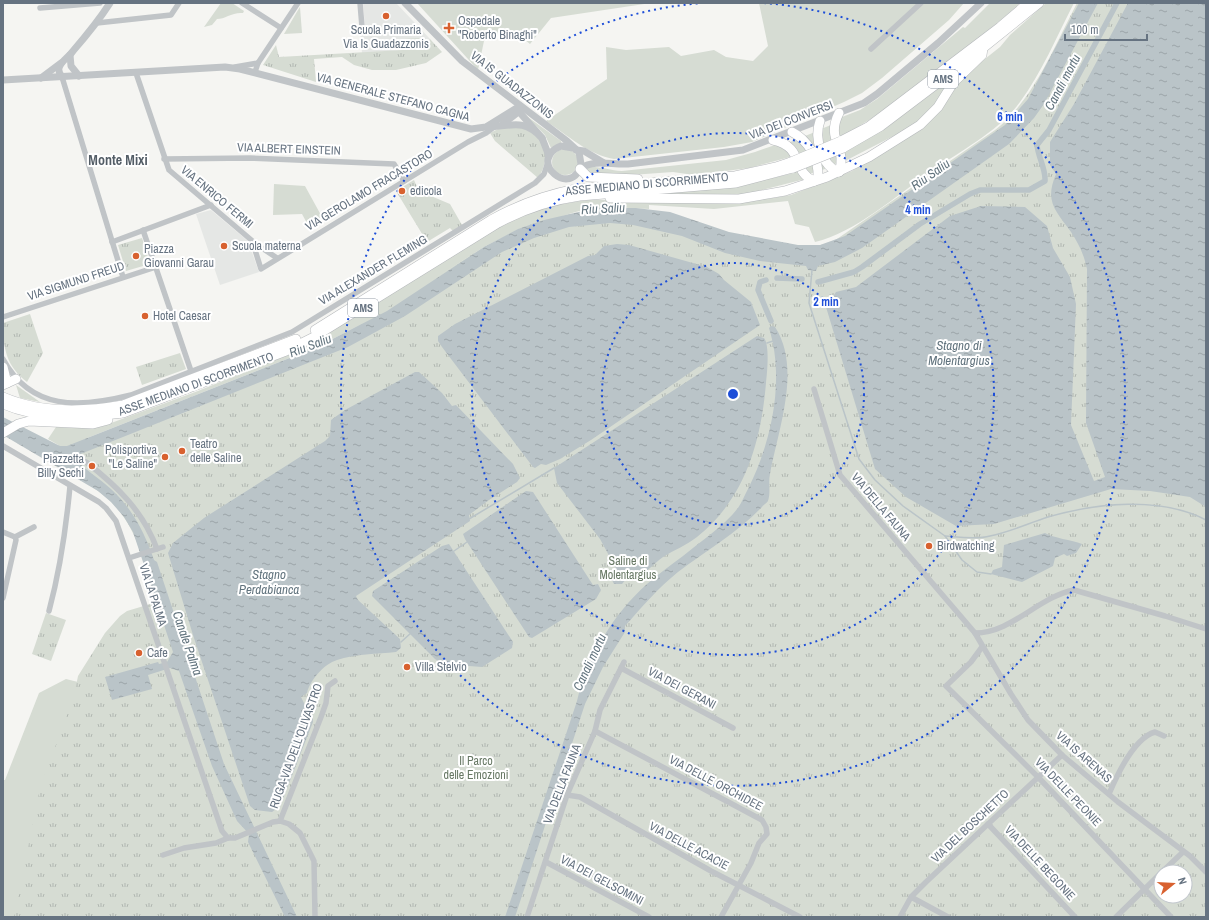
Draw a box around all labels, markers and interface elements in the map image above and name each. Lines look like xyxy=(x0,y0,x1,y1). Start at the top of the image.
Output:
marker: Scuola Primaria Via Is Guadazzonis xyxy=(381,11,391,21)
place label: Ospedale "Roberto Binaghi" xyxy=(458,13,537,43)
scale bar xyxy=(1065,16,1147,42)
place label: Scuola Primaria Via Is Guadazzonis xyxy=(343,22,429,52)
marker: Ospedale "Roberto Binaghi" xyxy=(443,22,455,34)
text: 100 m xyxy=(1071,22,1098,38)
street label: VIA IS GUADAZZONIS xyxy=(467,48,557,123)
water label: Canali mortu xyxy=(1041,51,1084,113)
street label: VIA GENERALE STEFANO CAGNA xyxy=(315,69,472,125)
road number: AMS xyxy=(928,70,958,88)
street label: VIA DEI CONVERSI xyxy=(747,97,835,143)
text: 6 min xyxy=(997,109,1023,125)
street label: VIA ALBERT EINSTEIN xyxy=(237,139,341,159)
street label: VIA GEROLAMO FRACASTORO xyxy=(302,145,436,234)
district label: Monte Mixi xyxy=(88,151,148,169)
water label: Riu Saliu xyxy=(907,155,953,194)
street label: VIA ENRICO FERMI xyxy=(178,162,256,232)
street label: ASSE MEDIANO DI SCORRIMENTO xyxy=(564,169,730,199)
place label: edicola xyxy=(410,183,442,199)
marker: edicola xyxy=(397,186,407,196)
water label: Riu Saliu xyxy=(581,199,625,218)
text: 4 min xyxy=(905,202,931,218)
street label: VIA ALEXANDER FLEMING xyxy=(316,231,430,309)
place label: Scuola materna xyxy=(232,238,301,254)
place label: Piazza Giovanni Garau xyxy=(144,241,214,271)
marker: Scuola materna xyxy=(219,241,229,251)
marker: Piazza Giovanni Garau xyxy=(131,251,141,261)
street label: VIA SIGMUND FREUD xyxy=(25,258,127,304)
text: 2 min xyxy=(813,294,839,310)
road number: AMS xyxy=(348,299,378,317)
place label: Hotel Caesar xyxy=(153,308,211,324)
marker: Hotel Caesar xyxy=(140,311,150,321)
water label: Riu Saliu xyxy=(287,330,334,361)
water label: Stagno di Molentargius xyxy=(928,337,990,369)
street label: ASSE MEDIANO DI SCORRIMENTO xyxy=(115,348,276,420)
centre of rings xyxy=(726,387,740,401)
place label: Teatro delle Saline xyxy=(190,436,241,466)
place label: Polisportiva "Le Saline" xyxy=(105,442,158,472)
marker: Teatro delle Saline xyxy=(177,446,187,456)
place label: Piazzetta Billy Sechi xyxy=(38,451,85,481)
marker: Polisportiva "Le Saline" xyxy=(160,452,170,462)
marker: Piazzetta Billy Sechi xyxy=(87,461,97,471)
street label: VIA DELLA FAUNA xyxy=(848,470,914,545)
place label: Birdwatching xyxy=(937,538,995,554)
marker: Birdwatching xyxy=(924,541,934,551)
park label: Saline di Molentargius xyxy=(600,553,657,583)
street label: VIA LA PALMA xyxy=(135,562,171,629)
water label: Stagno Perdabianca xyxy=(239,566,299,598)
water label: Canale Palma xyxy=(169,609,206,678)
water label: Canali mortu xyxy=(569,631,610,693)
place label: Cafe xyxy=(147,645,168,661)
marker: Cafe xyxy=(134,648,144,658)
place label: Villa Stelvio xyxy=(415,659,467,675)
marker: Villa Stelvio xyxy=(402,662,412,672)
street label: VIA DEI GERANI xyxy=(645,663,719,713)
street label: RUGA-VIA DELL'OLIVASTRO xyxy=(266,681,326,811)
street label: VIA IS ARENAS xyxy=(1053,728,1116,787)
street label: VIA DELLA FAUNA xyxy=(539,741,585,826)
street label: VIA DELLE ORCHIDEE xyxy=(666,752,766,814)
park label: Il Parco delle Emozioni xyxy=(443,753,509,783)
street label: VIA DELLE PEONIE xyxy=(1031,754,1105,830)
street label: VIA DEL BOSCHETTO xyxy=(928,786,1013,866)
street label: VIA DELLE ACACIE xyxy=(646,818,732,874)
street label: VIA DELLE BEGONIE xyxy=(1001,822,1079,904)
street label: VIA DEI GELSOMINI xyxy=(558,851,646,909)
north arrow xyxy=(1153,864,1193,904)
text: N xyxy=(1175,876,1190,886)

